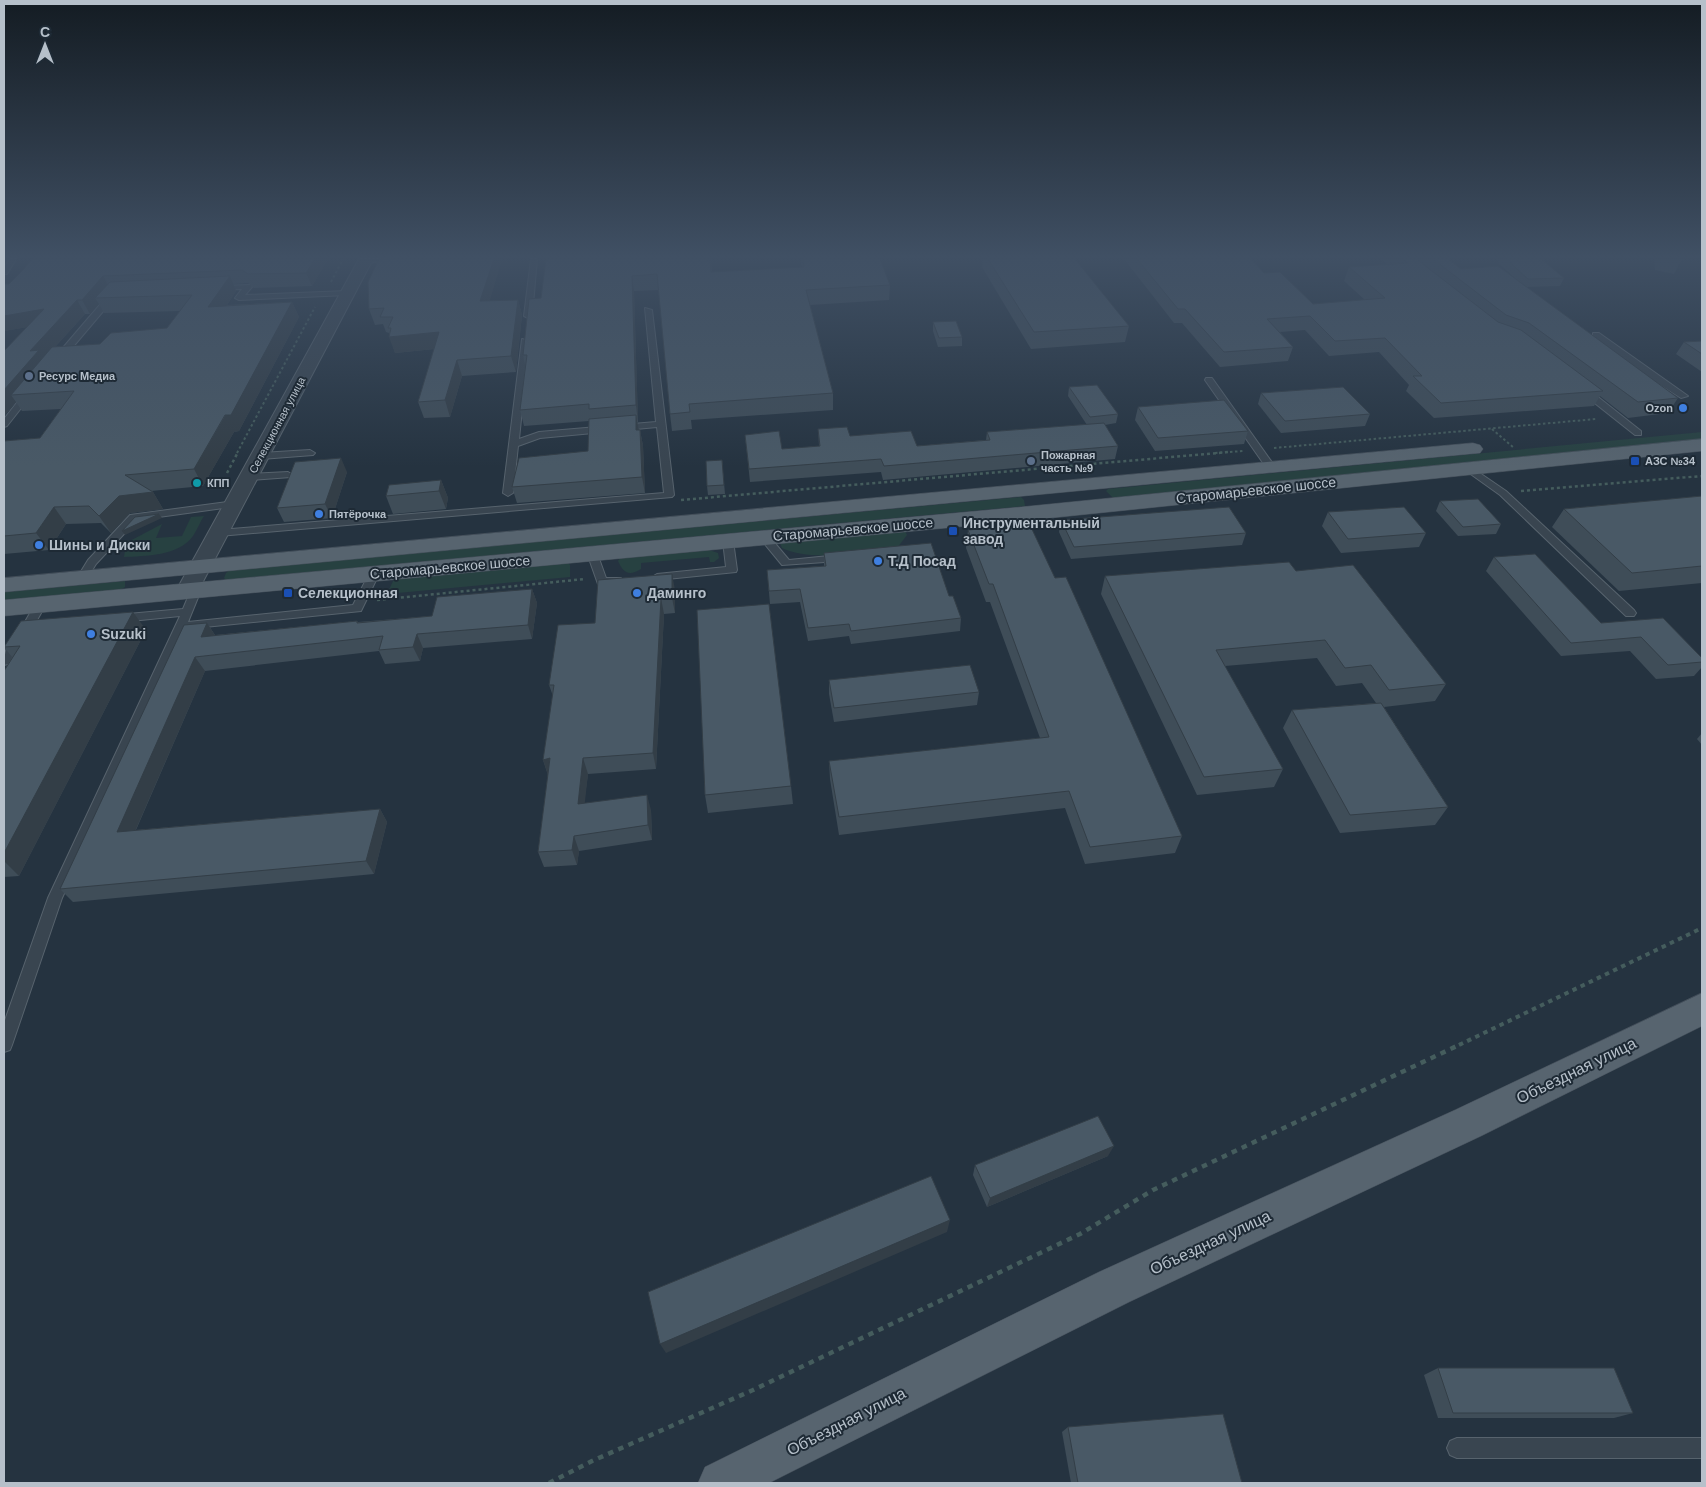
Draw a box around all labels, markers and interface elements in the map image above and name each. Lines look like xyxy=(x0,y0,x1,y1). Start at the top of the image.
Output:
north arrow xyxy=(20,20,70,70)
text: С xyxy=(40,24,50,40)
marker: Ресурс Медиа xyxy=(23,370,35,382)
place label: Ресурс Медиа xyxy=(39,370,116,382)
street label: Селекционная улица xyxy=(247,374,308,475)
place label: Ozon xyxy=(1646,402,1673,414)
marker: Ozon xyxy=(1677,402,1689,414)
place label: Пожарная часть №9 xyxy=(1041,449,1095,474)
marker: Пожарная часть №9 xyxy=(1025,455,1037,467)
marker: АЗС №34 xyxy=(1629,455,1641,467)
place label: АЗС №34 xyxy=(1645,455,1696,467)
street label: Старомарьевское шоссе xyxy=(1175,474,1337,506)
marker: КПП xyxy=(191,477,203,489)
place label: КПП xyxy=(207,477,230,489)
marker: Пятёрочка xyxy=(313,508,325,520)
place label: Пятёрочка xyxy=(329,508,387,520)
street label: Старомарьевское шоссе xyxy=(772,514,934,544)
place label: Инструментальный завод xyxy=(963,515,1100,547)
marker: Инструментальный завод xyxy=(947,525,959,537)
place label: Шины и Диски xyxy=(49,537,150,553)
marker: Шины и Диски xyxy=(33,539,45,551)
street label: Старомарьевское шоссе xyxy=(369,552,531,582)
place label: Т.Д Посад xyxy=(888,553,956,569)
marker: Т.Д Посад xyxy=(872,555,884,567)
place label: Селекционная xyxy=(298,585,398,601)
place label: Даминго xyxy=(647,585,706,601)
marker: Селекционная xyxy=(282,587,294,599)
marker: Даминго xyxy=(631,587,643,599)
place label: Suzuki xyxy=(101,626,146,642)
marker: Suzuki xyxy=(85,628,97,640)
street label: Объездная улица xyxy=(1514,1034,1639,1107)
street label: Объездная улица xyxy=(1147,1207,1273,1278)
street label: Объездная улица xyxy=(784,1384,908,1459)

